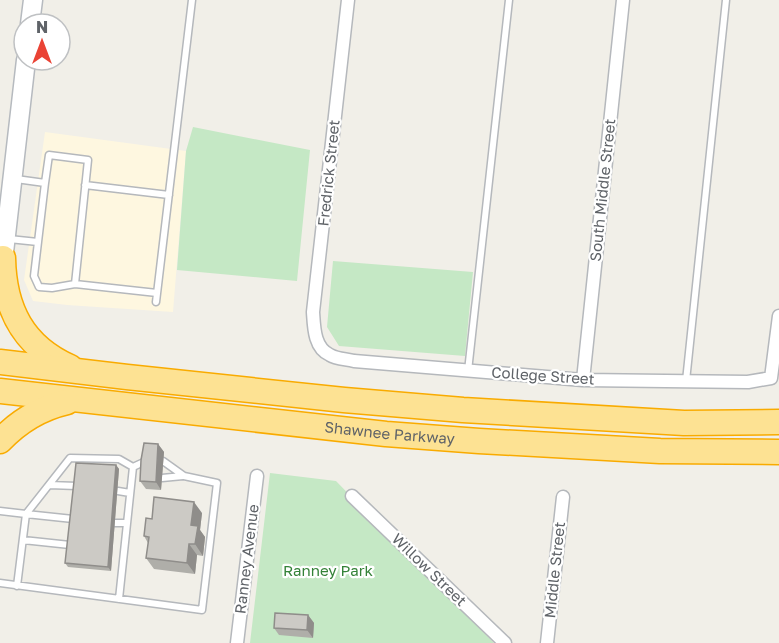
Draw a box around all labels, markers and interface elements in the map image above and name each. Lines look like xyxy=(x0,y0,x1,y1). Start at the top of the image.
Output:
north arrow xyxy=(12,12,72,72)
text: N xyxy=(36,17,48,37)
street label: South Middle Street xyxy=(586,118,618,262)
street label: Fredrick Street xyxy=(313,119,343,227)
street label: College Street xyxy=(491,362,595,388)
street label: Shawnee Parkway xyxy=(324,417,456,447)
street label: Ranney Avenue xyxy=(230,503,262,615)
street label: Middle Street xyxy=(540,521,568,619)
street label: Willow Street xyxy=(389,529,471,609)
park label: Ranney Park xyxy=(283,561,374,579)

